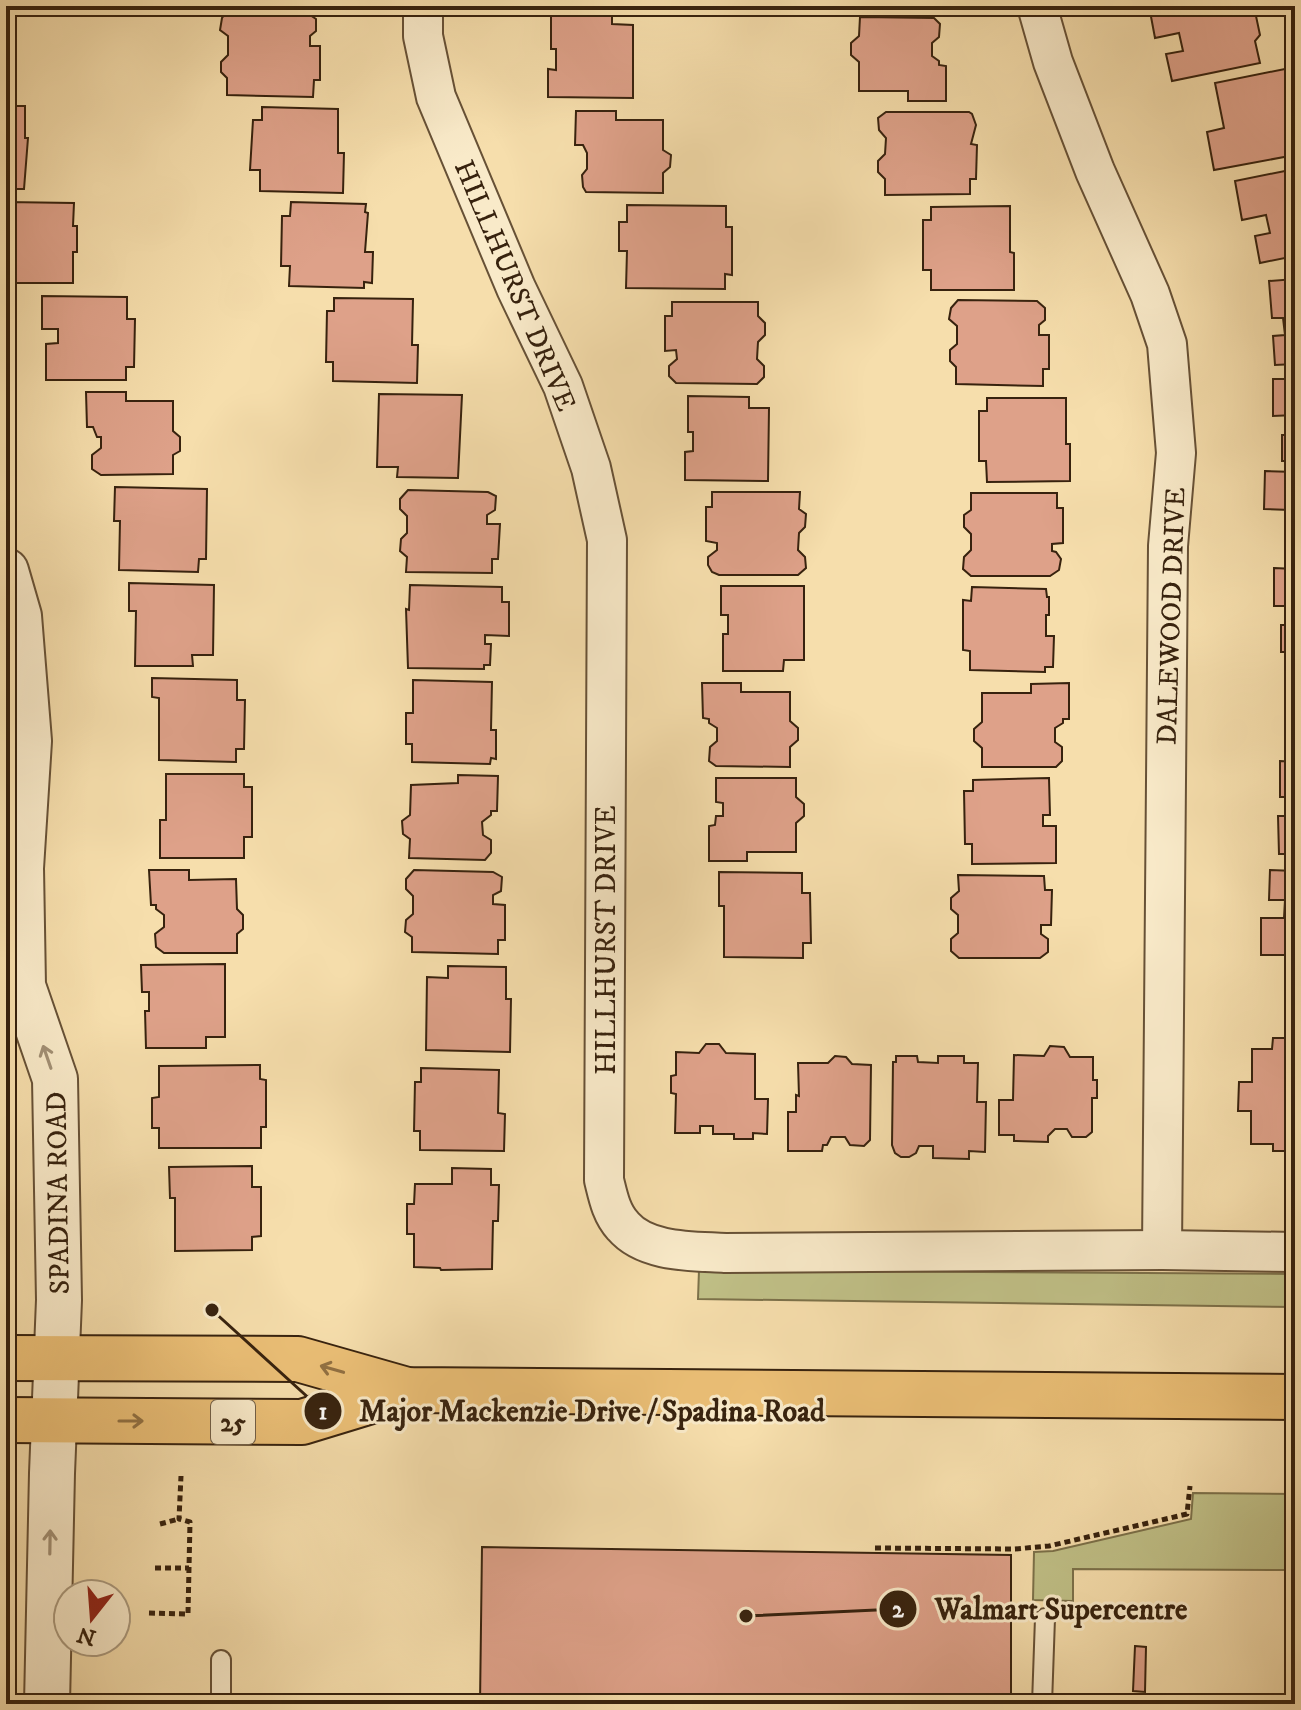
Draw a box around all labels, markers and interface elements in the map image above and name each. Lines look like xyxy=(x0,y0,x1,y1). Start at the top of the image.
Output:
street label: HILLHURST DRIVE xyxy=(446,155,583,416)
street label: DALEWOOD DRIVE xyxy=(1150,486,1193,746)
street label: HILLHURST DRIVE xyxy=(589,805,624,1075)
one-way arrow xyxy=(39,1045,54,1070)
street label: SPADINA ROAD xyxy=(39,1091,78,1295)
one-way arrow xyxy=(320,1360,346,1375)
callout: Major Mackenzie Drive / Spadina Road xyxy=(303,1384,840,1438)
text: Major Mackenzie Drive / Spadina Road xyxy=(359,1394,826,1431)
text: 1 xyxy=(319,1397,328,1427)
road number: 25 xyxy=(211,1400,255,1444)
one-way arrow xyxy=(117,1413,144,1429)
one-way arrow xyxy=(43,1529,58,1556)
north arrow xyxy=(52,1578,132,1658)
callout: Walmart Supercentre xyxy=(878,1582,1203,1636)
text: Walmart Supercentre xyxy=(934,1592,1188,1629)
text: 2 xyxy=(892,1595,905,1625)
text: N xyxy=(74,1620,99,1651)

